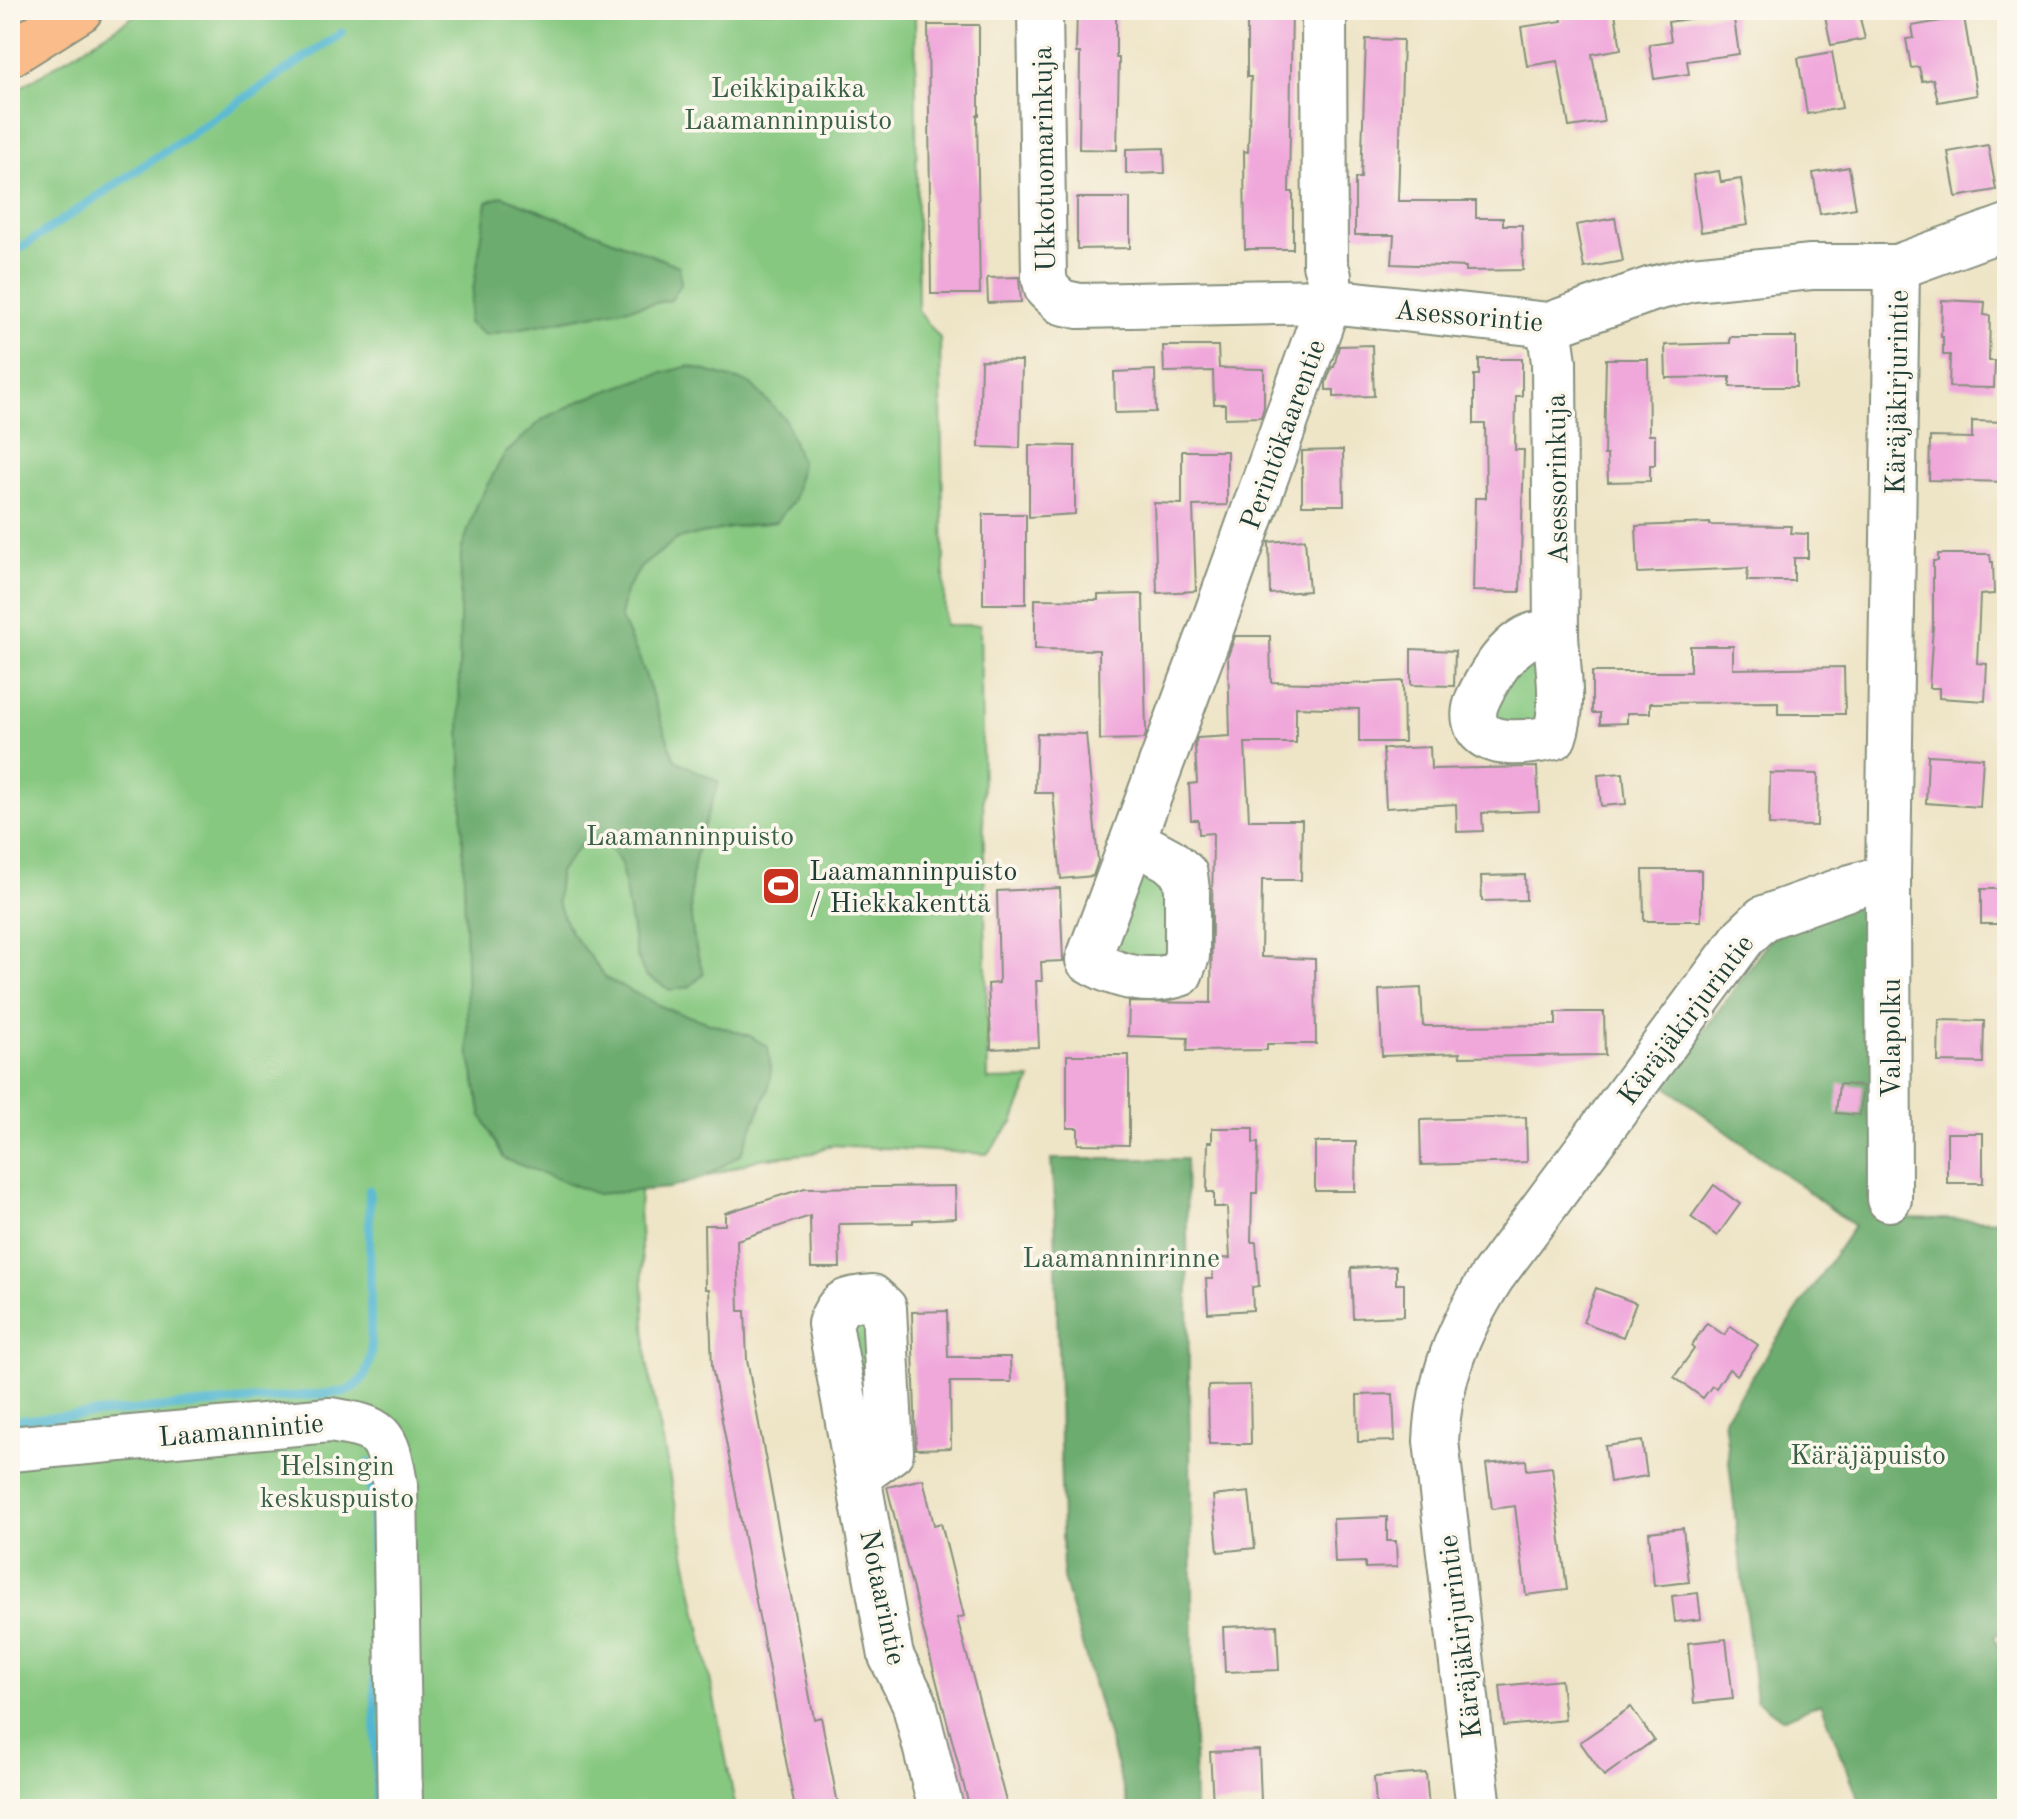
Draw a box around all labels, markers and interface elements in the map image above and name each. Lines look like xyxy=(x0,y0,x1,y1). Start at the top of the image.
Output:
street label: Ukkotuomarinkuja xyxy=(1030,46,1062,272)
park label: Leikkipaikka Laamanninpuisto xyxy=(684,76,892,136)
street label: Käräjäkirjurintie xyxy=(1883,289,1915,495)
street label: Asessorintie xyxy=(1393,298,1544,338)
street label: Perintökaarentie xyxy=(1237,336,1332,534)
street label: Asessorinkuja xyxy=(1544,393,1574,565)
park label: Laamanninpuisto xyxy=(586,824,794,852)
place label: Laamanninpuisto / Hiekkakenttä xyxy=(809,859,1017,919)
sports icon: Laamanninpuisto / Hiekkakenttä xyxy=(760,865,802,907)
street label: Käräjäkirjurintie xyxy=(1615,931,1760,1111)
street label: Valapolku xyxy=(1879,978,1907,1098)
park label: Laamanninrinne xyxy=(1022,1246,1220,1274)
street label: Laamannintie xyxy=(158,1411,325,1453)
park label: Käräjäpuisto xyxy=(1790,1443,1946,1471)
park label: Helsingin keskuspuisto xyxy=(260,1454,414,1514)
street label: Notaarintie xyxy=(853,1528,909,1668)
street label: Käräjäkirjurintie xyxy=(1436,1533,1488,1740)

